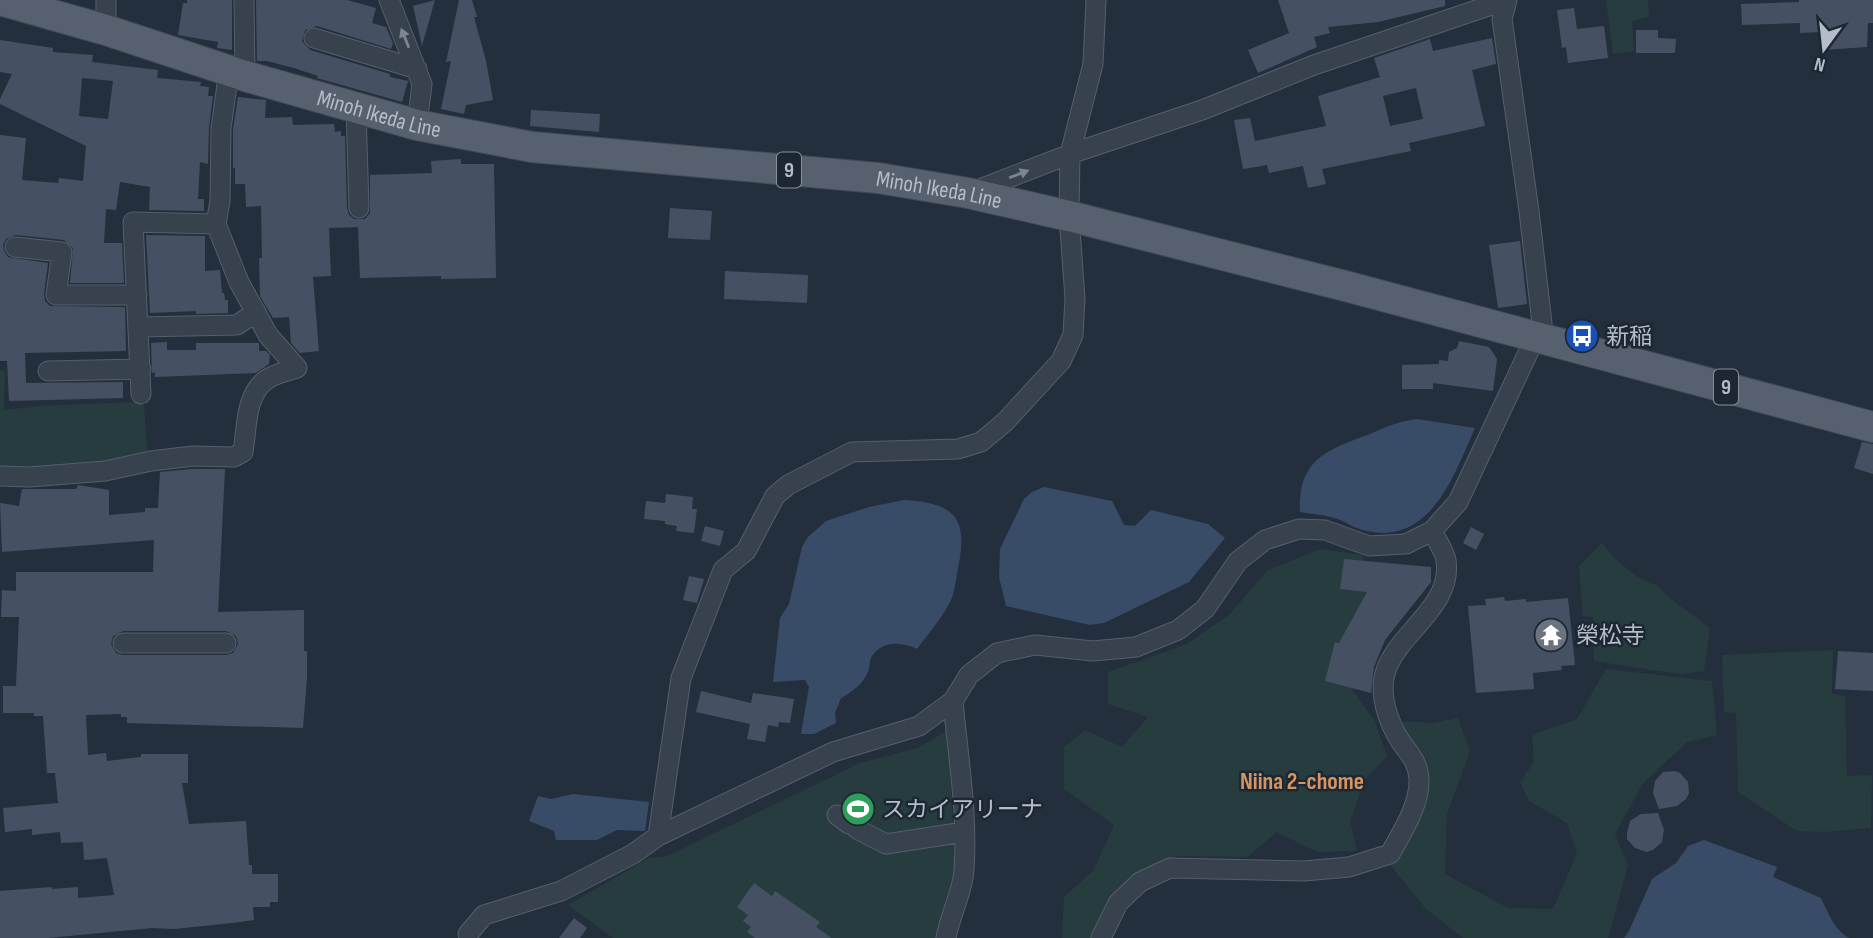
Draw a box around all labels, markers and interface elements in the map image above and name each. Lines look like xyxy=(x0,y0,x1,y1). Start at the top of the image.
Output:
north arrow xyxy=(1789,14,1859,84)
one-way arrow xyxy=(400,28,411,49)
text: N xyxy=(1812,52,1828,76)
street label: Minoh Ikeda Line xyxy=(314,84,443,144)
road number: 9 xyxy=(777,152,801,188)
street label: Minoh Ikeda Line xyxy=(874,165,1005,215)
one-way arrow xyxy=(1009,168,1030,179)
bus stop icon: 新稲 xyxy=(1563,317,1601,355)
place label: 新稲 xyxy=(1606,323,1652,351)
road number: 9 xyxy=(1714,370,1738,404)
temple icon: 榮松寺 xyxy=(1532,616,1570,654)
place label: 榮松寺 xyxy=(1576,622,1645,650)
district label: Niina 2-chome xyxy=(1240,767,1364,796)
sports icon: スカイアリーナ xyxy=(839,790,877,828)
place label: スカイアリーナ xyxy=(882,796,1043,824)

